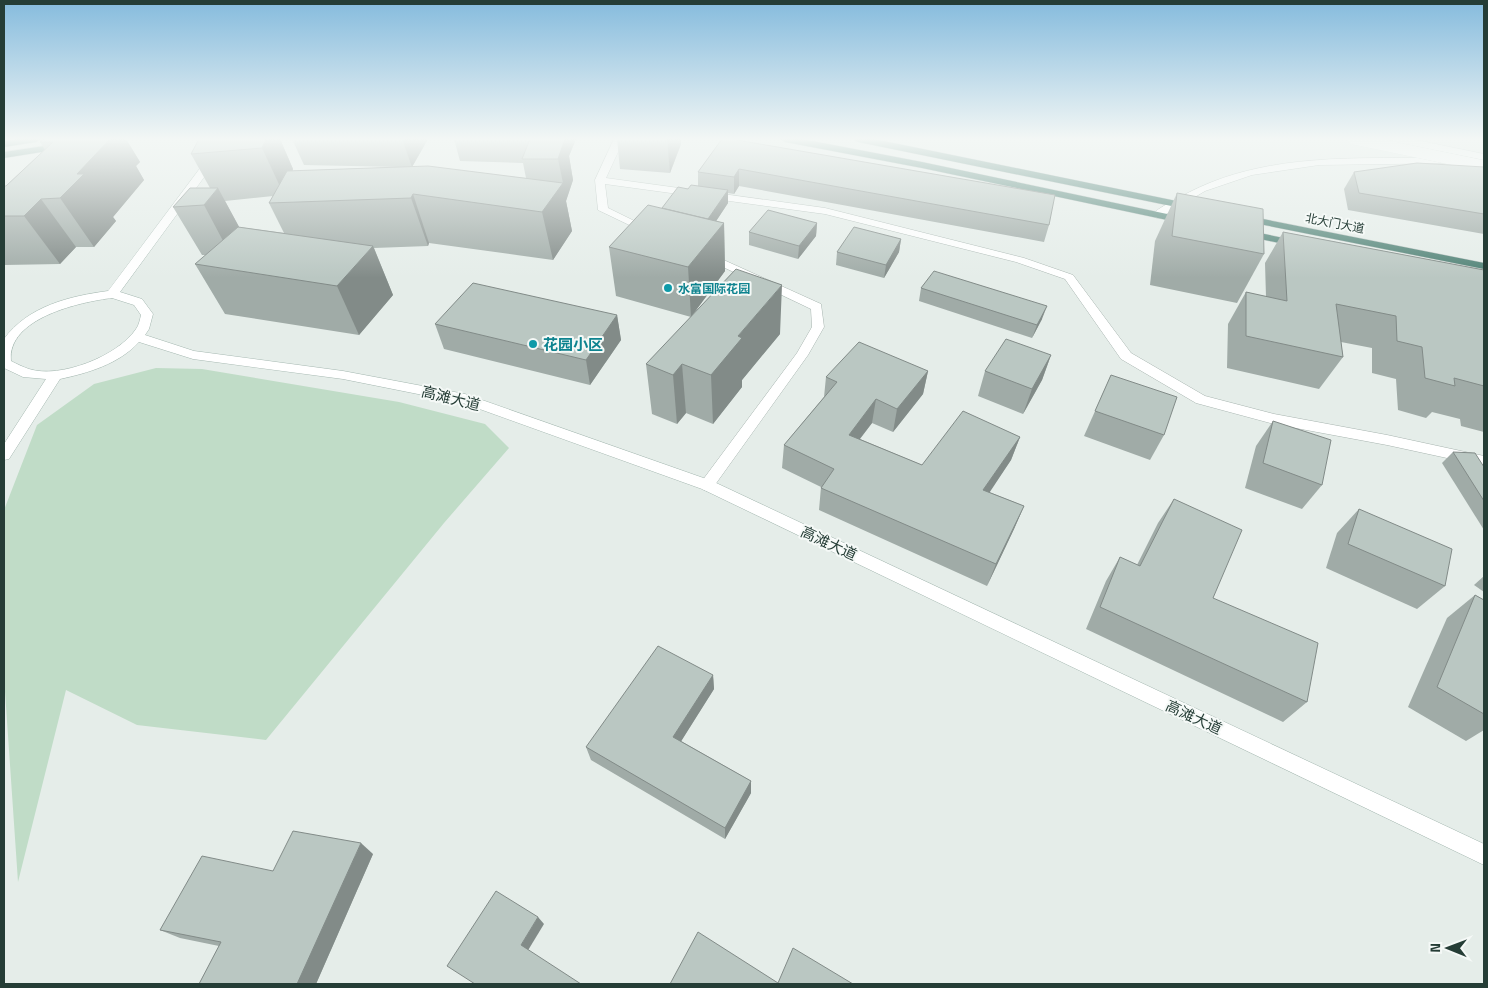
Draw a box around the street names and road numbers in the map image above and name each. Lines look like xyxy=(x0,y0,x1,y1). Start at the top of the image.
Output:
street label: 北大门大道 xyxy=(1304,208,1366,238)
street label: 高滩大道 xyxy=(419,380,483,416)
street label: 高滩大道 xyxy=(797,520,861,566)
street label: 高滩大道 xyxy=(1162,694,1226,740)

